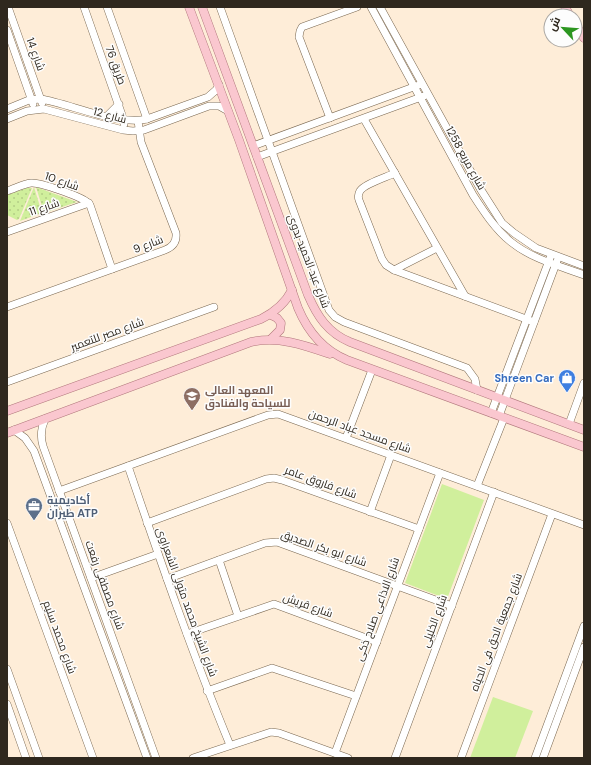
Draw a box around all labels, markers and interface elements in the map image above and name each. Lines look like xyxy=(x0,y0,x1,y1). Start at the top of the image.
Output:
north arrow xyxy=(543,8,583,48)
text: ش xyxy=(545,14,563,33)
street label: شارع 14 xyxy=(23,35,48,73)
street label: طريق 76 xyxy=(102,44,130,86)
street label: شارع 12 xyxy=(92,104,128,127)
street label: شارع مربع 1258 xyxy=(442,124,489,193)
street label: شارع 10 xyxy=(43,169,81,194)
street label: شارع 11 xyxy=(27,195,61,220)
street label: شارع عبد الحميد بدوى xyxy=(284,212,333,310)
street label: شارع 9 xyxy=(131,232,165,257)
street label: شارع مصر للتعمير xyxy=(67,314,146,355)
shop icon: Shreen Car xyxy=(557,368,577,393)
place label: Shreen Car xyxy=(494,371,554,385)
place label: المعهد العالى للسياحة والفنادق xyxy=(205,383,290,411)
school or university icon: المعهد العالى للسياحة والفنادق xyxy=(182,386,202,411)
street label: شارع مسجد عباد الرحمن xyxy=(307,406,413,457)
street label: شارع فاروق عامر xyxy=(282,462,359,502)
place label: أكاديمية طيران ATP xyxy=(47,493,98,520)
office icon: أكاديمية طيران ATP xyxy=(24,496,44,521)
street label: شارع الشيخ محمد متولى الشعراوى xyxy=(152,525,221,679)
street label: شارع ابو بكر الصديق xyxy=(279,527,369,570)
street label: شارع مصطفى رفعت xyxy=(81,538,128,632)
street label: شارع الاذاعى صلاح ذكى xyxy=(352,555,403,663)
street label: شارع جمعية الحق فى الحياه xyxy=(467,571,526,693)
street label: شارع قريش xyxy=(281,590,335,621)
street label: شارع الخليلى xyxy=(418,593,451,650)
street label: شارع محمد سليم xyxy=(39,598,80,676)

